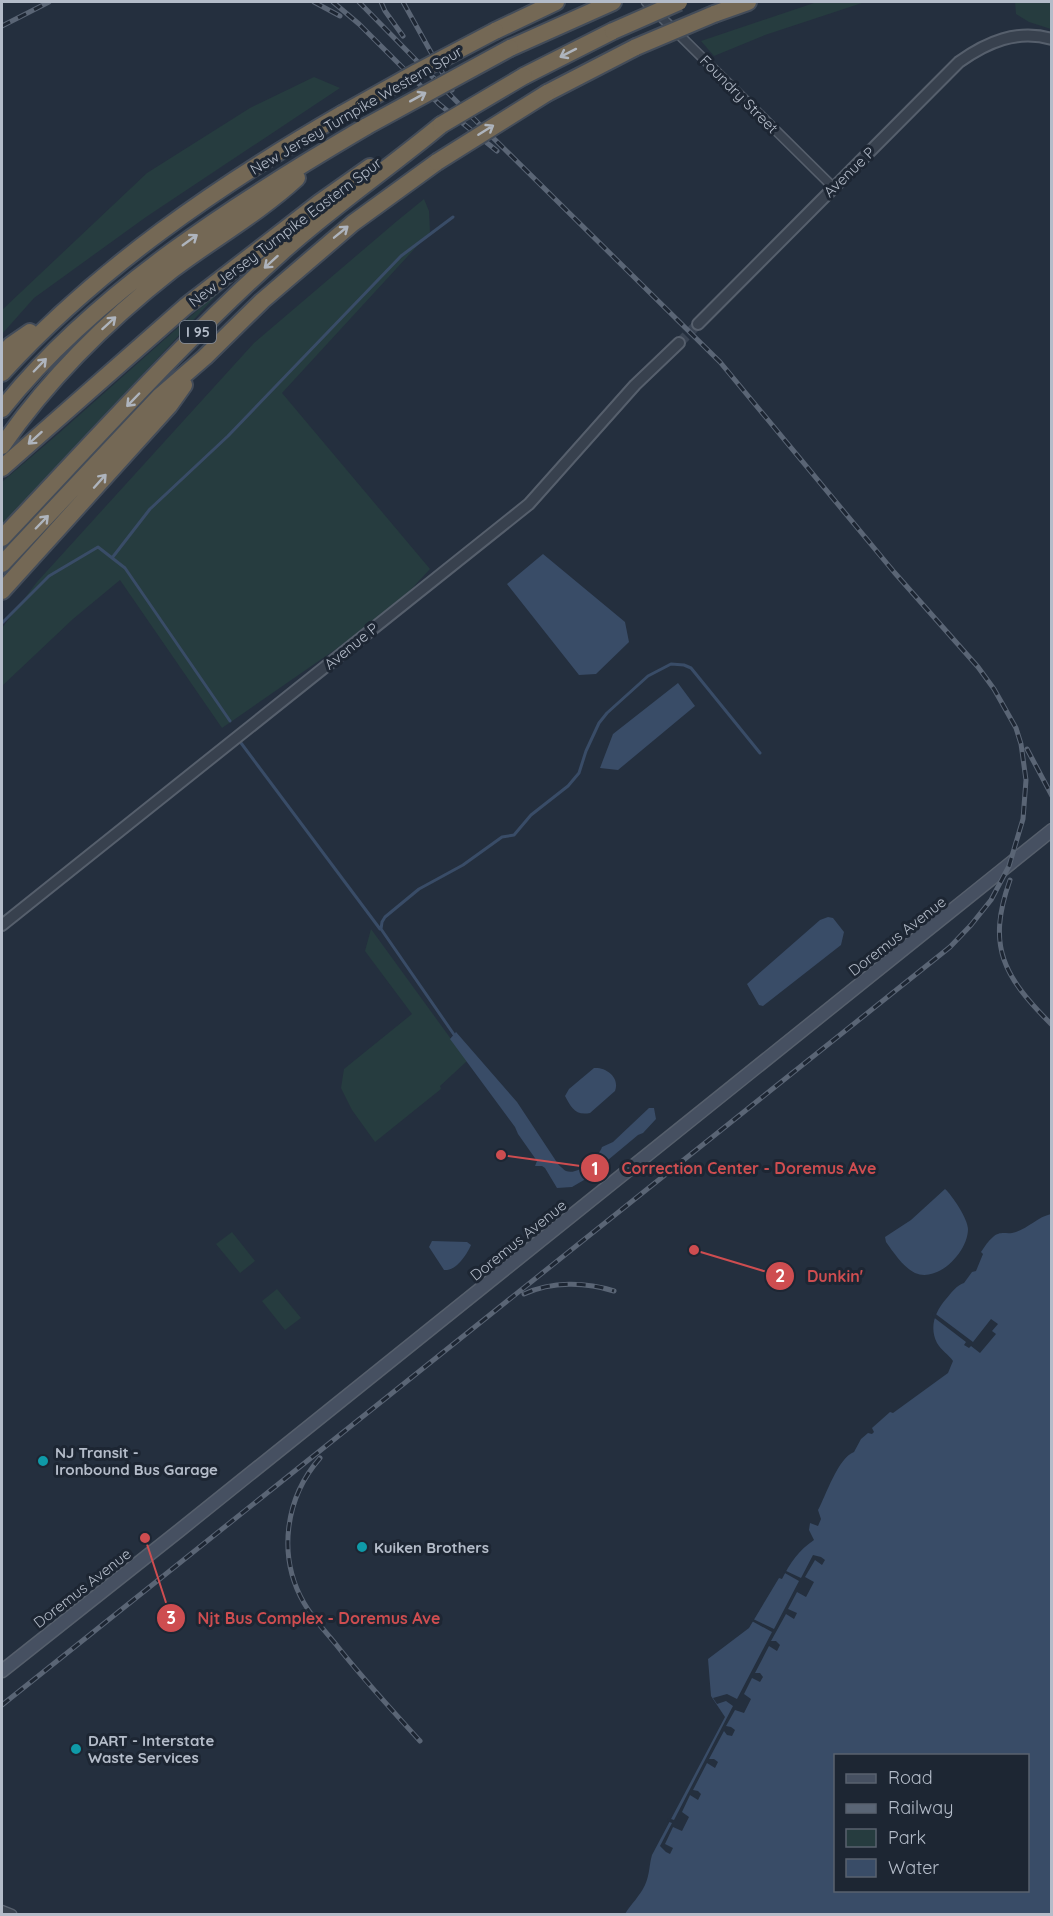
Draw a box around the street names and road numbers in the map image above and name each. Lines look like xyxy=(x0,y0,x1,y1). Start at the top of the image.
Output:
street label: New Jersey Turnpike Western Spur xyxy=(246,41,466,179)
street label: Foundry Street xyxy=(696,51,782,137)
street label: Avenue P xyxy=(819,143,879,201)
street label: New Jersey Turnpike Eastern Spur xyxy=(185,153,386,311)
road number: I 95 xyxy=(180,321,216,343)
street label: Avenue P xyxy=(320,618,382,674)
street label: Doremus Avenue xyxy=(844,892,950,980)
street label: Doremus Avenue xyxy=(466,1195,570,1285)
street label: Doremus Avenue xyxy=(29,1544,135,1632)

